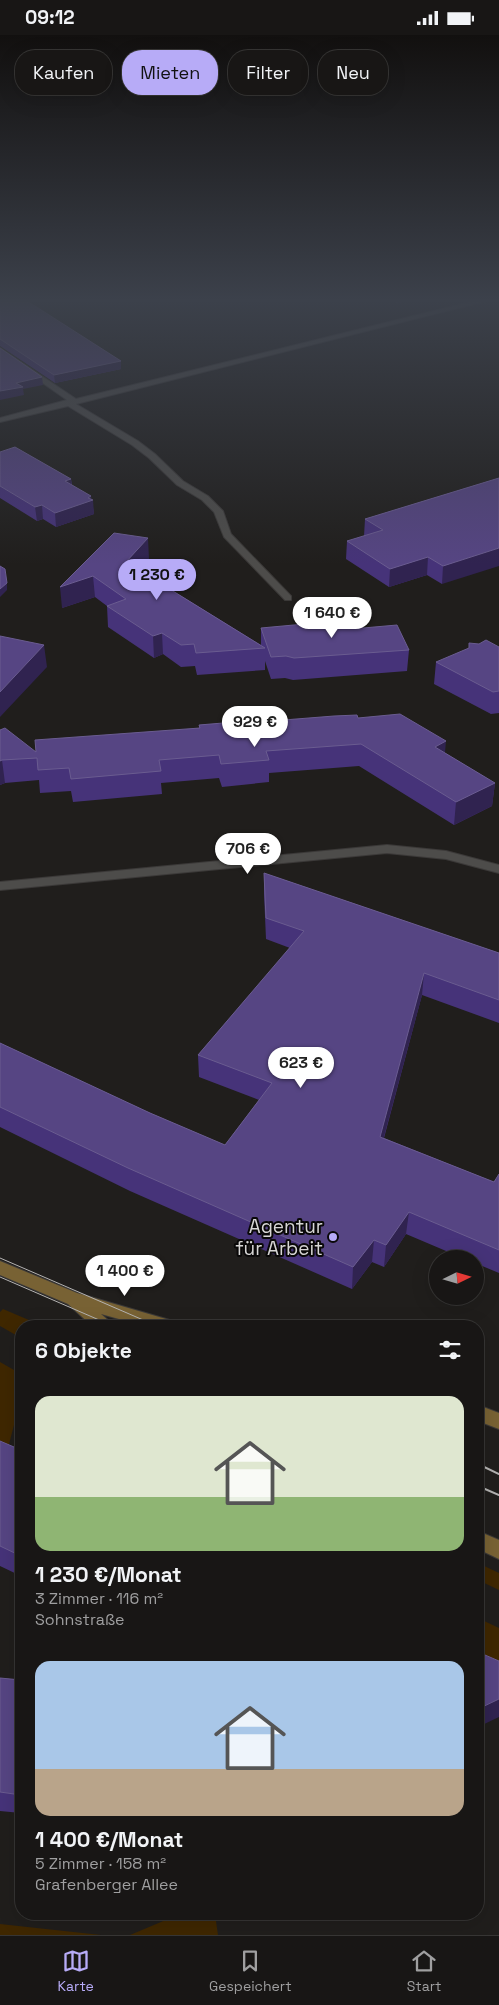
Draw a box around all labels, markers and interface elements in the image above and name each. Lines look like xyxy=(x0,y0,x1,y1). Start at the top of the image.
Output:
text: 09:12 xyxy=(25,5,75,30)
chip: Kaufen xyxy=(15,50,112,95)
chip: Mieten xyxy=(122,50,218,95)
chip: Filter xyxy=(228,50,308,95)
chip: Neu xyxy=(318,50,388,95)
pin: 1 230 € xyxy=(111,559,203,601)
text: 1 230 € xyxy=(129,564,185,585)
pin: 1 640 € xyxy=(286,597,378,639)
text: 1 640 € xyxy=(304,602,360,623)
pin: 929 € xyxy=(220,705,290,748)
text: 929 € xyxy=(233,711,277,732)
pin: 706 € xyxy=(213,833,283,875)
text: 706 € xyxy=(226,838,270,859)
pin: 623 € xyxy=(266,1047,336,1089)
text: 623 € xyxy=(279,1052,323,1073)
place label: Agentur für Arbeit xyxy=(235,1214,323,1261)
marker: Agentur für Arbeit xyxy=(327,1231,339,1243)
north arrow xyxy=(429,1250,484,1305)
map controls xyxy=(429,1250,484,1305)
pin: 1 400 € xyxy=(79,1255,171,1297)
text: 1 400 € xyxy=(96,1260,154,1281)
icon: filters xyxy=(436,1336,464,1364)
text: 6 Objekte xyxy=(35,1337,132,1364)
icon: home xyxy=(205,1428,295,1518)
text: 1 230 €/Monat xyxy=(35,1561,182,1588)
text: 3 Zimmer · 116 m² xyxy=(35,1588,163,1609)
text: Sohnstraße xyxy=(35,1609,124,1630)
icon: home xyxy=(205,1693,295,1783)
text: 1 400 €/Monat xyxy=(35,1826,183,1853)
text: 5 Zimmer · 158 m² xyxy=(35,1853,166,1874)
text: Grafenberger Allee xyxy=(35,1874,178,1895)
tab: Karte xyxy=(58,1947,94,1995)
tab: Gespeichert xyxy=(209,1947,292,1995)
tab: Start xyxy=(407,1947,441,1995)

